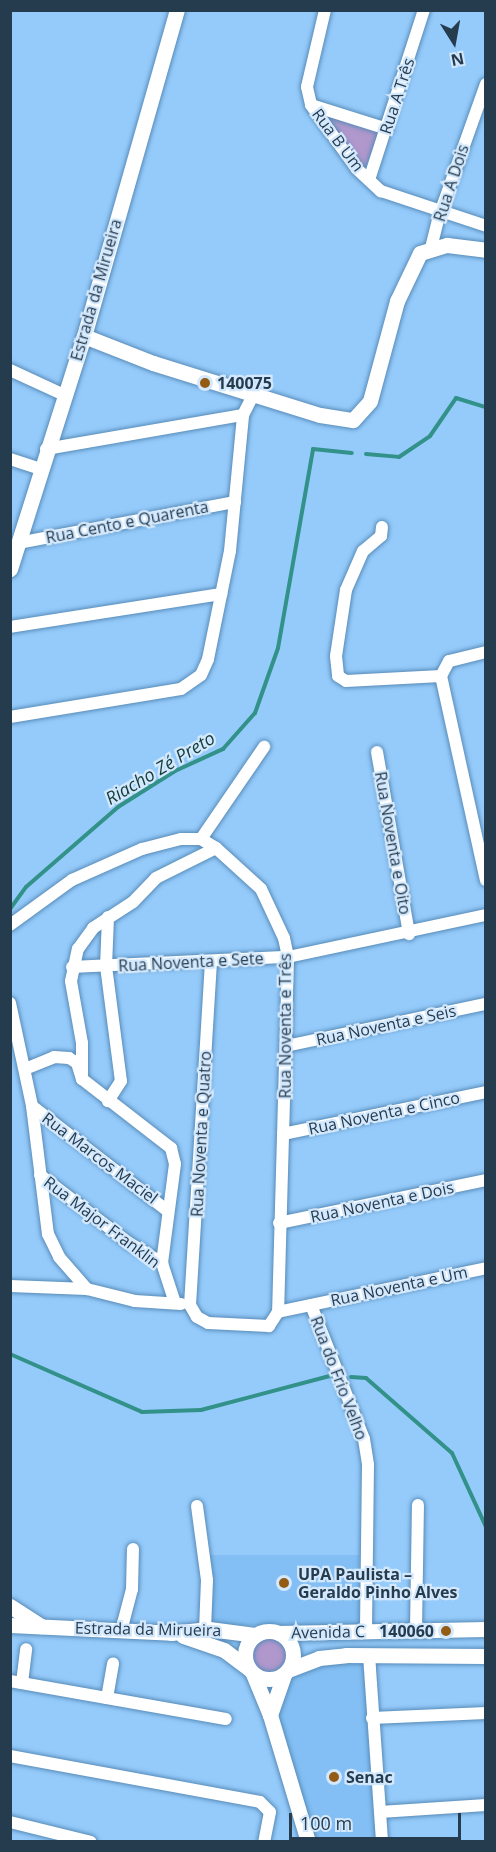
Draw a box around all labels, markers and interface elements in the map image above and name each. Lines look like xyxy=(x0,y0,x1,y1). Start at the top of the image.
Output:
north arrow xyxy=(424,12,484,72)
text: N xyxy=(449,48,466,72)
street label: Rua A Três xyxy=(376,55,418,137)
street label: Rua B Um xyxy=(308,105,368,175)
street label: Rua A Dois xyxy=(430,142,472,224)
street label: Estrada da Mirueira xyxy=(67,217,125,363)
place label: 140075 xyxy=(217,373,272,393)
marker: 140075 xyxy=(198,376,212,390)
street label: Rua Cento e Quarenta xyxy=(44,497,210,547)
water label: Riacho Zé Preto xyxy=(101,727,219,809)
street label: Rua Noventa e Oito xyxy=(371,770,415,916)
street label: Rua Noventa e Sete xyxy=(118,949,264,975)
street label: Rua Noventa e Três xyxy=(275,953,295,1099)
street label: Rua Noventa e Seis xyxy=(314,1001,458,1049)
street label: Rua Noventa e Quatro xyxy=(187,1051,215,1217)
street label: Rua Noventa e Cinco xyxy=(307,1088,461,1138)
street label: Rua Marcos Maciel xyxy=(38,1108,162,1208)
street label: Rua Major Franklin xyxy=(40,1172,164,1272)
street label: Rua Noventa e Dois xyxy=(309,1177,455,1227)
street label: Rua Noventa e Um xyxy=(329,1262,469,1310)
street label: Rua do Frio Velho xyxy=(307,1313,371,1443)
place label: UPA Paulista – Geraldo Pinho Alves xyxy=(298,1564,457,1602)
marker: UPA Paulista – Geraldo Pinho Alves xyxy=(275,1574,293,1592)
street label: Estrada da Mirueira xyxy=(75,1618,221,1640)
place label: 140060 xyxy=(379,1621,434,1641)
street label: Avenida C xyxy=(291,1622,365,1642)
marker: 140060 xyxy=(439,1624,453,1638)
place label: Senac xyxy=(346,1767,393,1787)
marker: Senac xyxy=(327,1770,341,1784)
scale bar xyxy=(292,1801,464,1839)
text: 100 m xyxy=(300,1811,352,1835)

